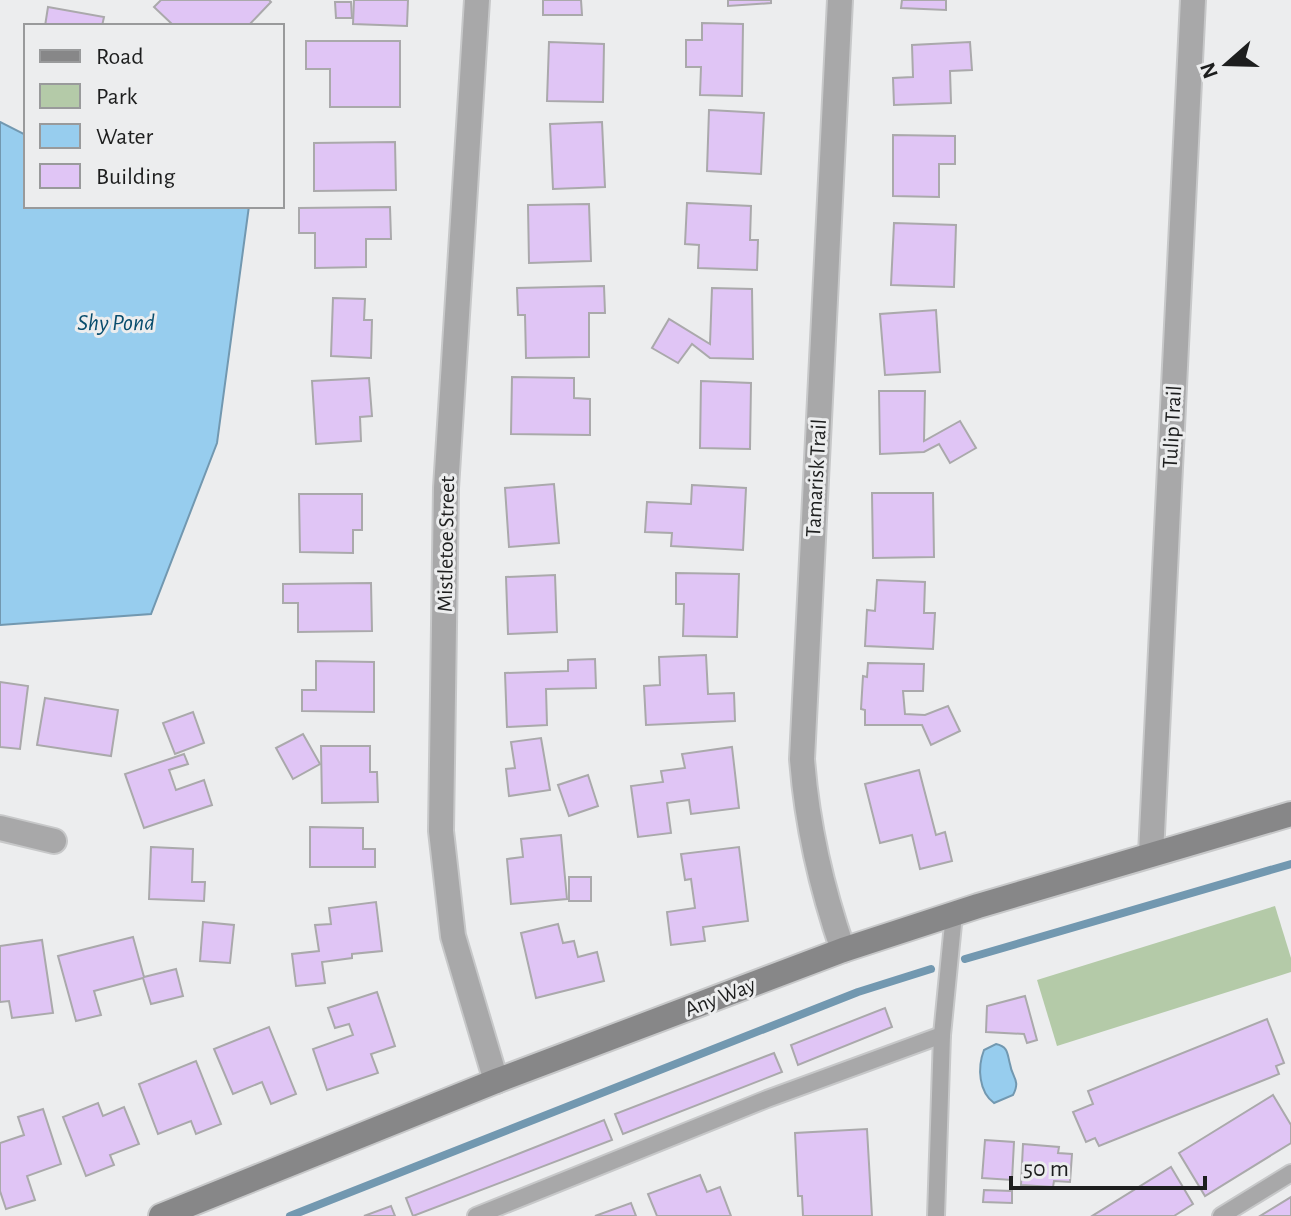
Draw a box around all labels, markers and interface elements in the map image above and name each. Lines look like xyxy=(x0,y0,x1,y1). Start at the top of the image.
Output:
legend xyxy=(24,24,284,208)
north arrow xyxy=(1187,24,1267,104)
text: Road xyxy=(96,45,144,69)
text: N xyxy=(1196,60,1222,81)
text: Park xyxy=(96,85,137,109)
text: Water xyxy=(96,125,154,149)
text: Building xyxy=(96,165,175,189)
water label: Shy Pond xyxy=(77,311,155,335)
street label: Tulip Trail xyxy=(1159,385,1185,469)
street label: Tamarisk Trail xyxy=(802,418,830,538)
street label: Mistletoe Street xyxy=(434,476,458,612)
street label: Any Way xyxy=(681,973,759,1021)
scale bar xyxy=(1011,1140,1205,1190)
text: 50 m xyxy=(1023,1157,1069,1181)

